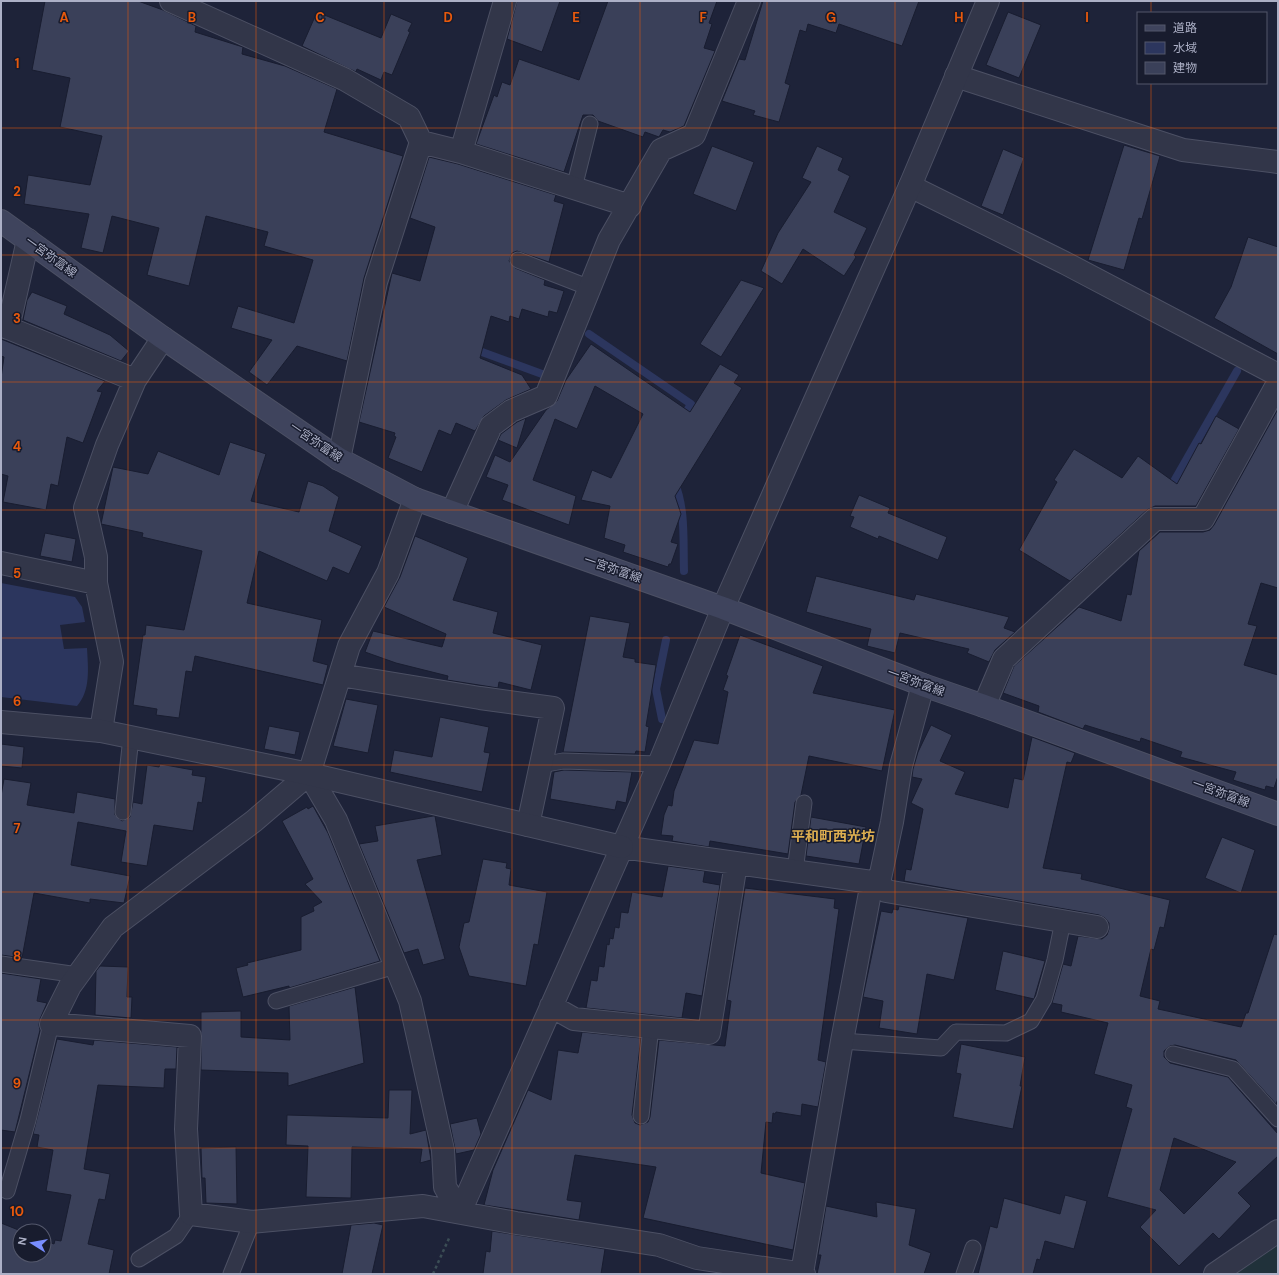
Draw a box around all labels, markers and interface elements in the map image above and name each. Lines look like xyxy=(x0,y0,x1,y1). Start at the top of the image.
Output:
text: A xyxy=(59,9,69,26)
text: B xyxy=(188,9,196,26)
text: C xyxy=(315,9,325,26)
text: D xyxy=(443,9,453,26)
text: E xyxy=(572,9,580,26)
text: F xyxy=(699,9,707,26)
text: G xyxy=(826,9,836,26)
text: H xyxy=(954,9,964,26)
text: I xyxy=(1085,9,1089,26)
legend xyxy=(1137,12,1267,84)
text: 道路 xyxy=(1173,20,1197,36)
text: 水域 xyxy=(1173,40,1197,56)
text: 1 xyxy=(15,55,19,72)
text: 建物 xyxy=(1173,60,1197,76)
text: 2 xyxy=(13,183,21,200)
street label: 一宮弥富線 xyxy=(22,233,80,281)
text: 3 xyxy=(13,310,21,327)
street label: 一宮弥富線 xyxy=(287,419,345,465)
text: 4 xyxy=(13,438,21,455)
street label: 一宮弥富線 xyxy=(582,552,644,586)
text: 5 xyxy=(13,565,21,582)
street label: 一宮弥富線 xyxy=(885,664,947,700)
text: 6 xyxy=(13,693,21,710)
street label: 一宮弥富線 xyxy=(1190,775,1252,811)
text: 7 xyxy=(14,820,21,837)
district label: 平和町西光坊 xyxy=(791,827,875,845)
text: 8 xyxy=(13,948,21,965)
text: 9 xyxy=(13,1075,21,1092)
text: 10 xyxy=(10,1203,24,1220)
north arrow xyxy=(12,1223,52,1263)
text: N xyxy=(15,1236,30,1246)

